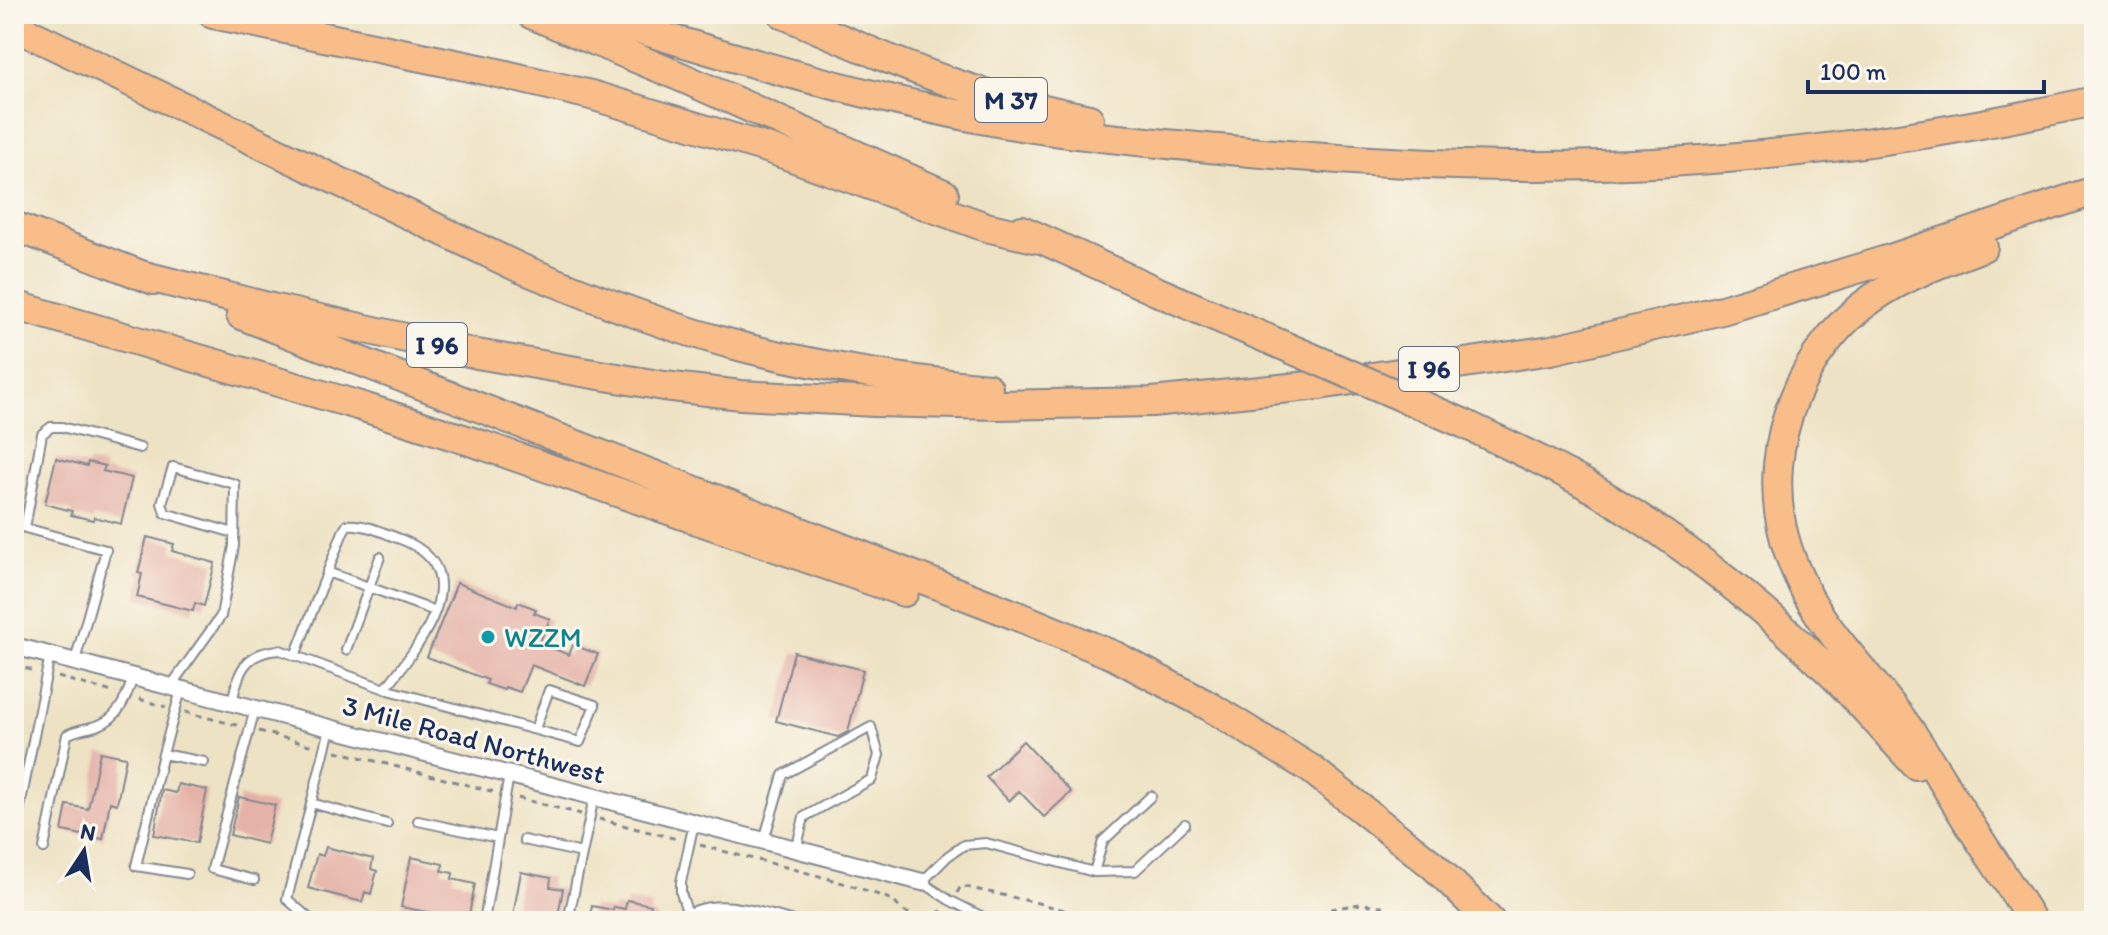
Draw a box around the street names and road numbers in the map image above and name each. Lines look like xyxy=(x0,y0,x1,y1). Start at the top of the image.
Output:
road number: M 37 xyxy=(975,78,1047,122)
road number: I 96 xyxy=(407,323,467,367)
road number: I 96 xyxy=(1399,347,1459,391)
street label: 3 Mile Road Northwest xyxy=(339,688,609,790)

